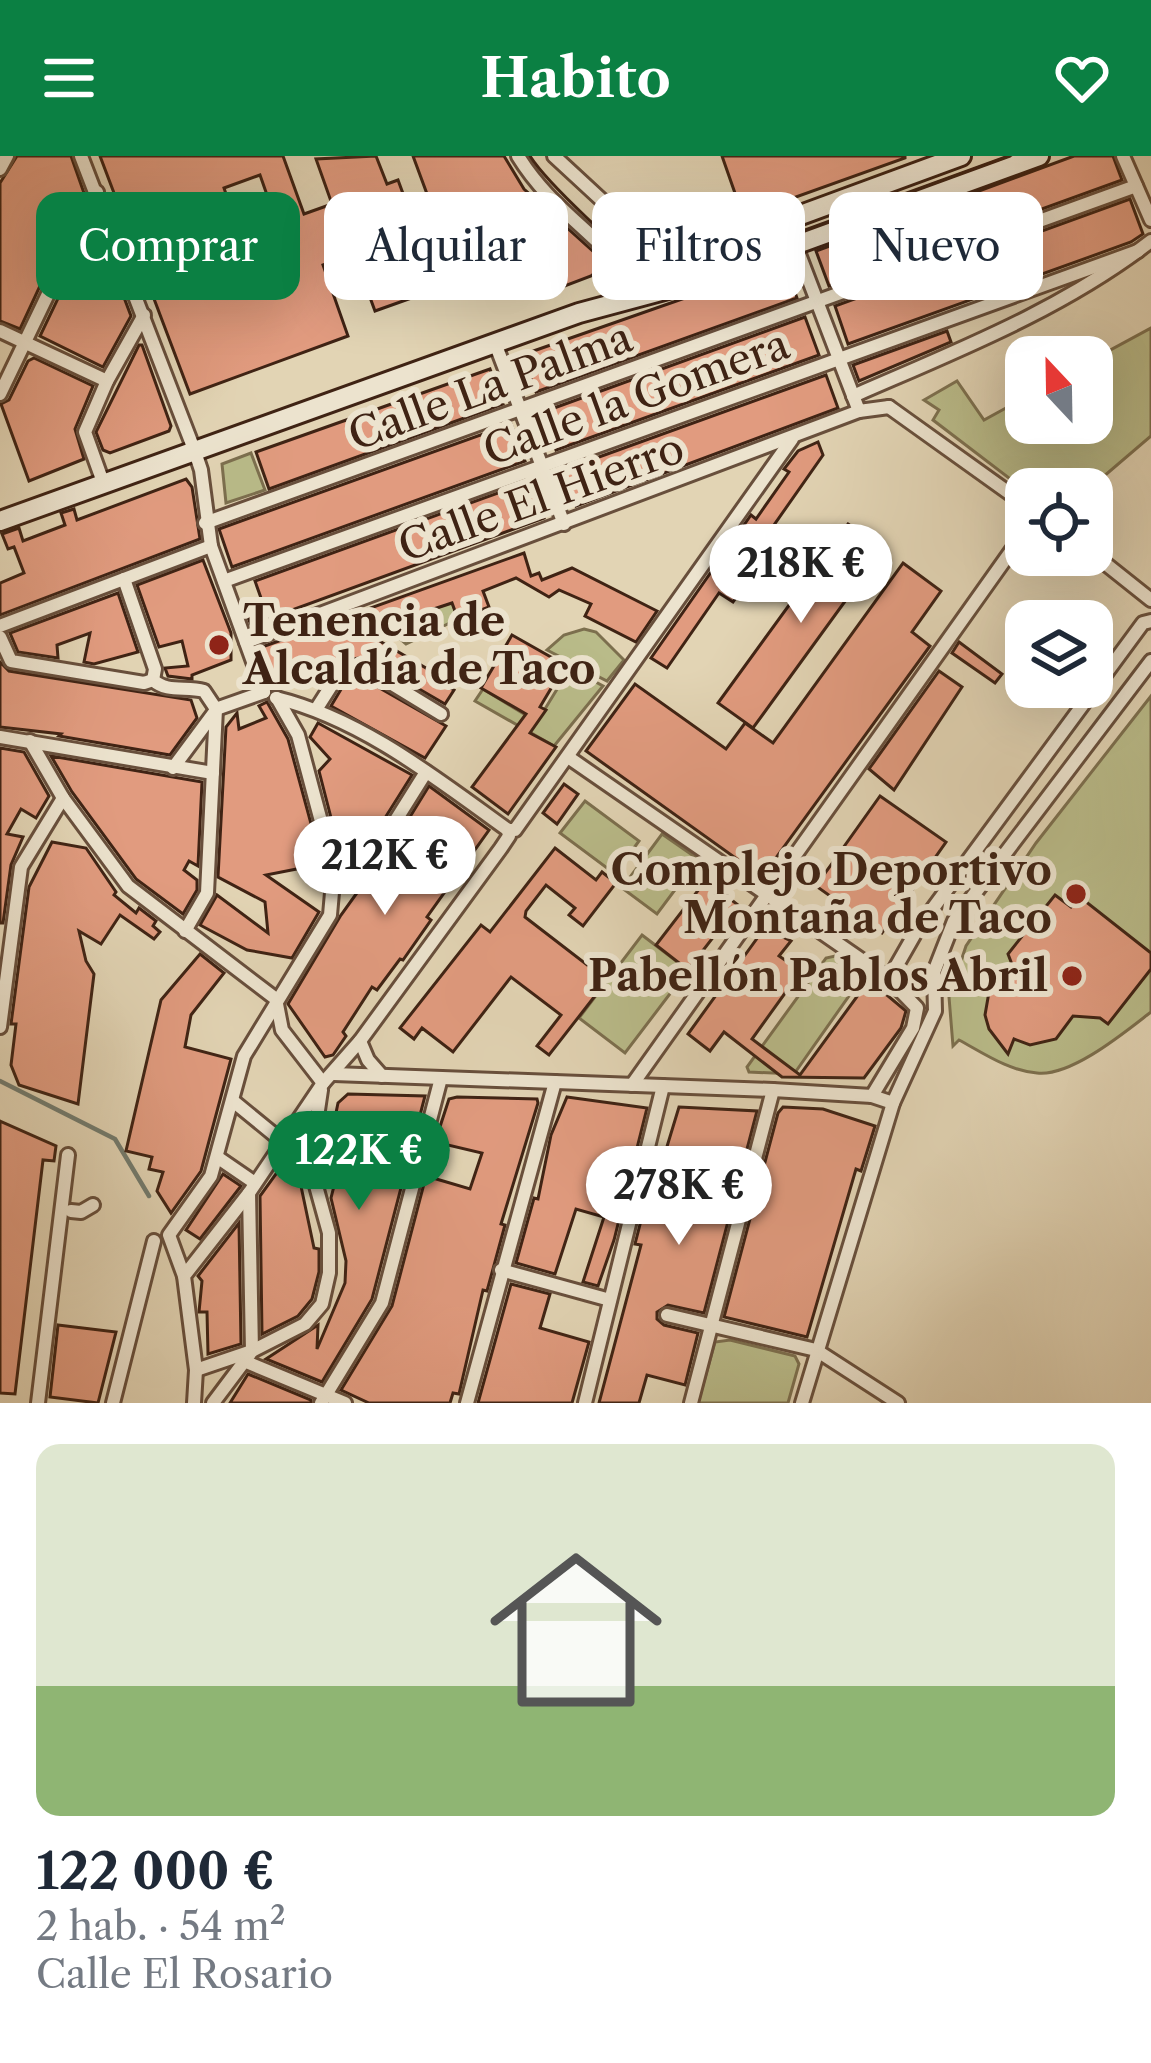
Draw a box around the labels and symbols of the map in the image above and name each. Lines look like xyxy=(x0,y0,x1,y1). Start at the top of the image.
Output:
street label: Calle La Palma xyxy=(341,310,639,461)
street label: Calle la Gomera xyxy=(476,317,797,476)
north arrow xyxy=(1005,336,1113,444)
street label: Calle El Hierro xyxy=(391,421,691,573)
pin: 218K € xyxy=(703,524,899,626)
place label: Tenencia de Alcaldía de Taco xyxy=(242,595,596,695)
marker: Tenencia de Alcaldía de Taco xyxy=(206,632,232,658)
pin: 212K € xyxy=(287,816,483,918)
place label: Complejo Deportivo Montaña de Taco xyxy=(611,844,1052,944)
marker: Complejo Deportivo Montaña de Taco xyxy=(1063,881,1089,907)
place label: Pabellón Pablos Abril xyxy=(588,950,1048,1002)
marker: Pabellón Pablos Abril xyxy=(1059,963,1085,989)
pin: 122K € xyxy=(261,1111,457,1213)
pin: 278K € xyxy=(581,1146,777,1248)

